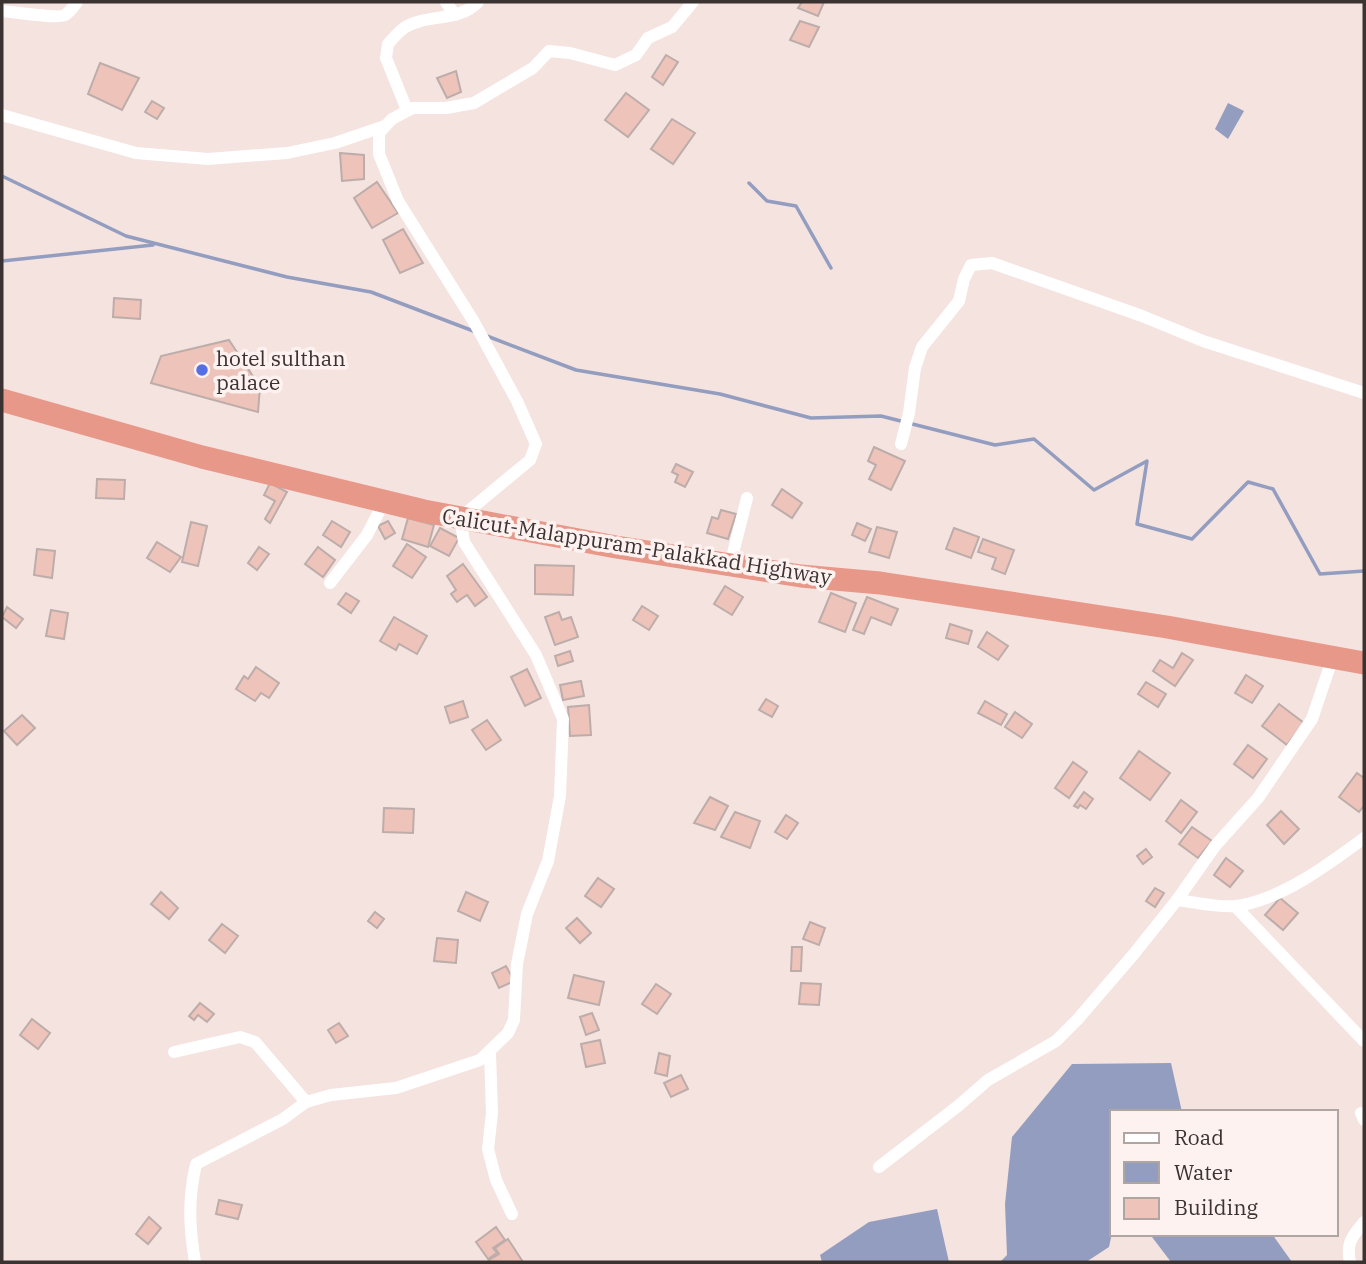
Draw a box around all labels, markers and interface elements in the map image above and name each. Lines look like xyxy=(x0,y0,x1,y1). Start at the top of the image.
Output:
place label: hotel sulthan palace xyxy=(216,344,346,396)
marker: hotel sulthan palace xyxy=(194,362,210,378)
street label: Calicut-Malappuram-Palakkad Highway xyxy=(440,501,835,591)
legend xyxy=(1110,1110,1338,1236)
text: Road xyxy=(1174,1123,1224,1151)
text: Water xyxy=(1174,1158,1233,1186)
text: Building xyxy=(1174,1193,1259,1221)

